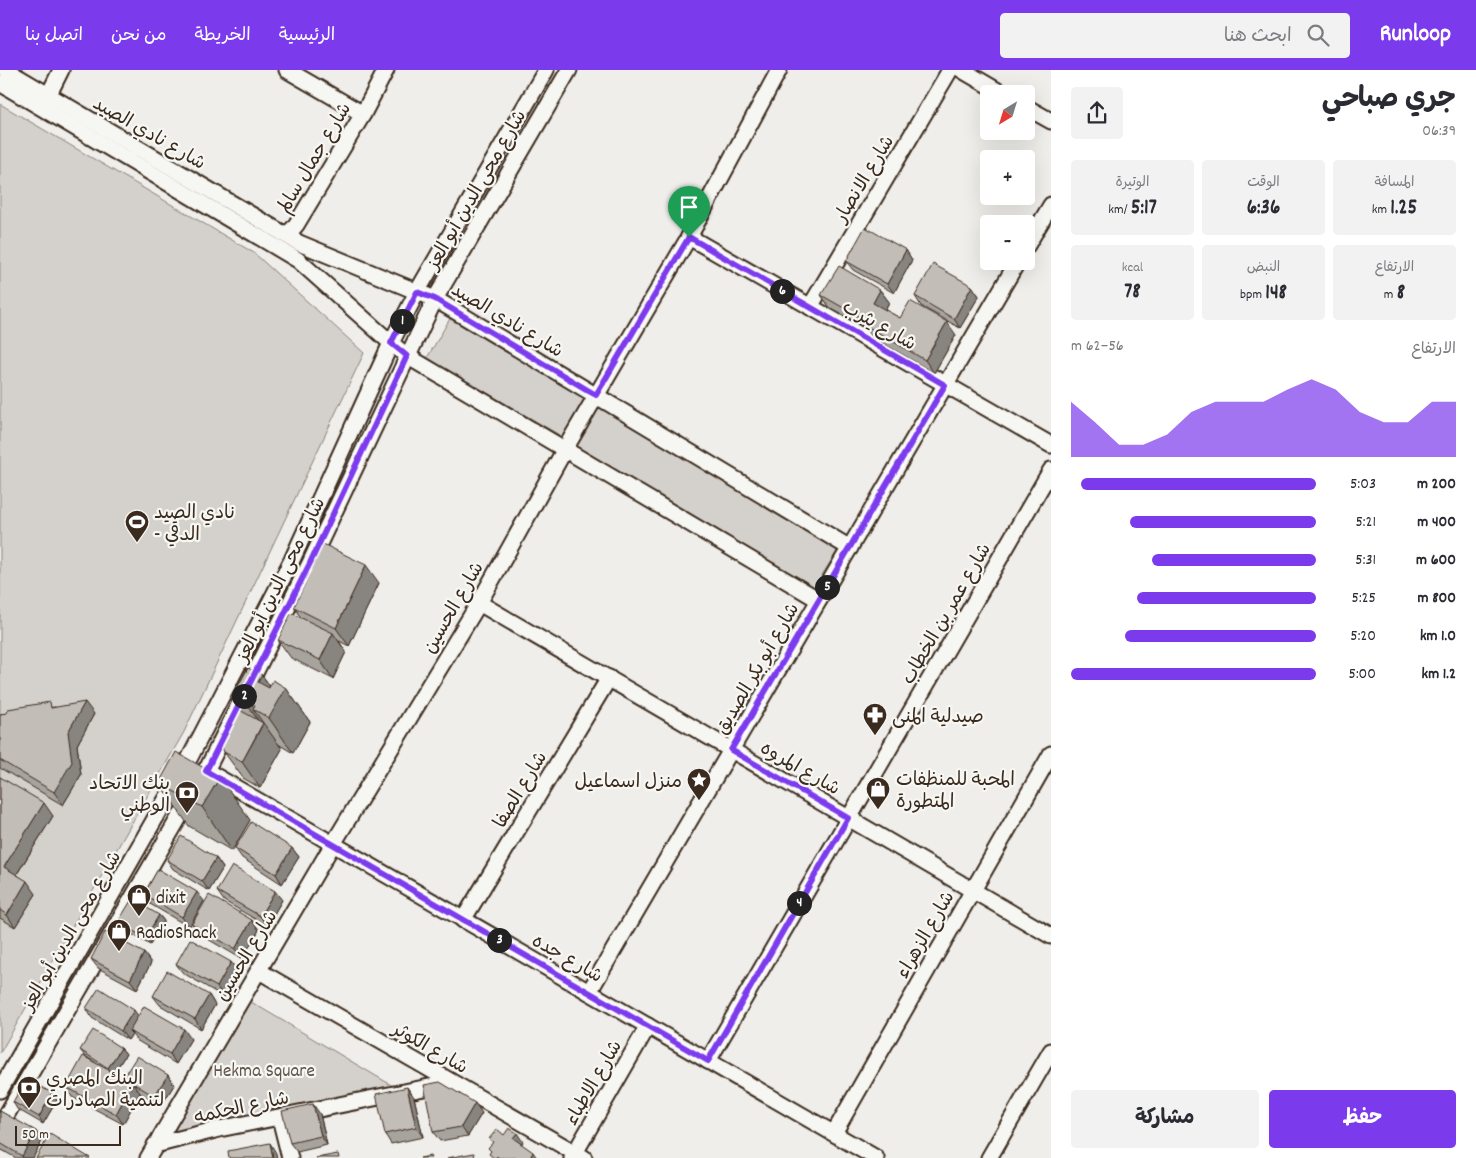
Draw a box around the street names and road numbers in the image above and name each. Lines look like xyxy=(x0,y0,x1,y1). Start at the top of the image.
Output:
street label: شارع نادي الصيد xyxy=(87,92,210,178)
street label: شارع جمال سالم xyxy=(272,98,360,219)
street label: شارع محى الدين أبو العز xyxy=(420,106,535,277)
street label: شارع الانصار xyxy=(828,131,903,230)
street label: شارع نادي الصيد xyxy=(445,278,567,366)
street label: شارع يثرب xyxy=(836,295,920,359)
street label: شارع محى الدين أبو العز xyxy=(230,494,334,669)
street label: شارع عمر بن الخطاب xyxy=(896,539,1000,691)
street label: شارع الحسين xyxy=(418,558,492,660)
street label: شارع أبو بكر الصديق xyxy=(710,599,808,741)
street label: شارع المروه xyxy=(754,736,844,804)
street label: شارع الصفا xyxy=(488,747,556,834)
street label: شارع محى الدين أبو العز xyxy=(15,847,130,1018)
street label: شارع الزهراء xyxy=(891,887,963,984)
street label: شارع الحسين xyxy=(210,906,286,1007)
street label: شارع جده xyxy=(526,929,607,991)
street label: شارع الكوثر xyxy=(385,1017,472,1083)
street label: شارع الاطباء xyxy=(560,1036,630,1132)
street label: شارع الحكمه xyxy=(192,1086,292,1133)

